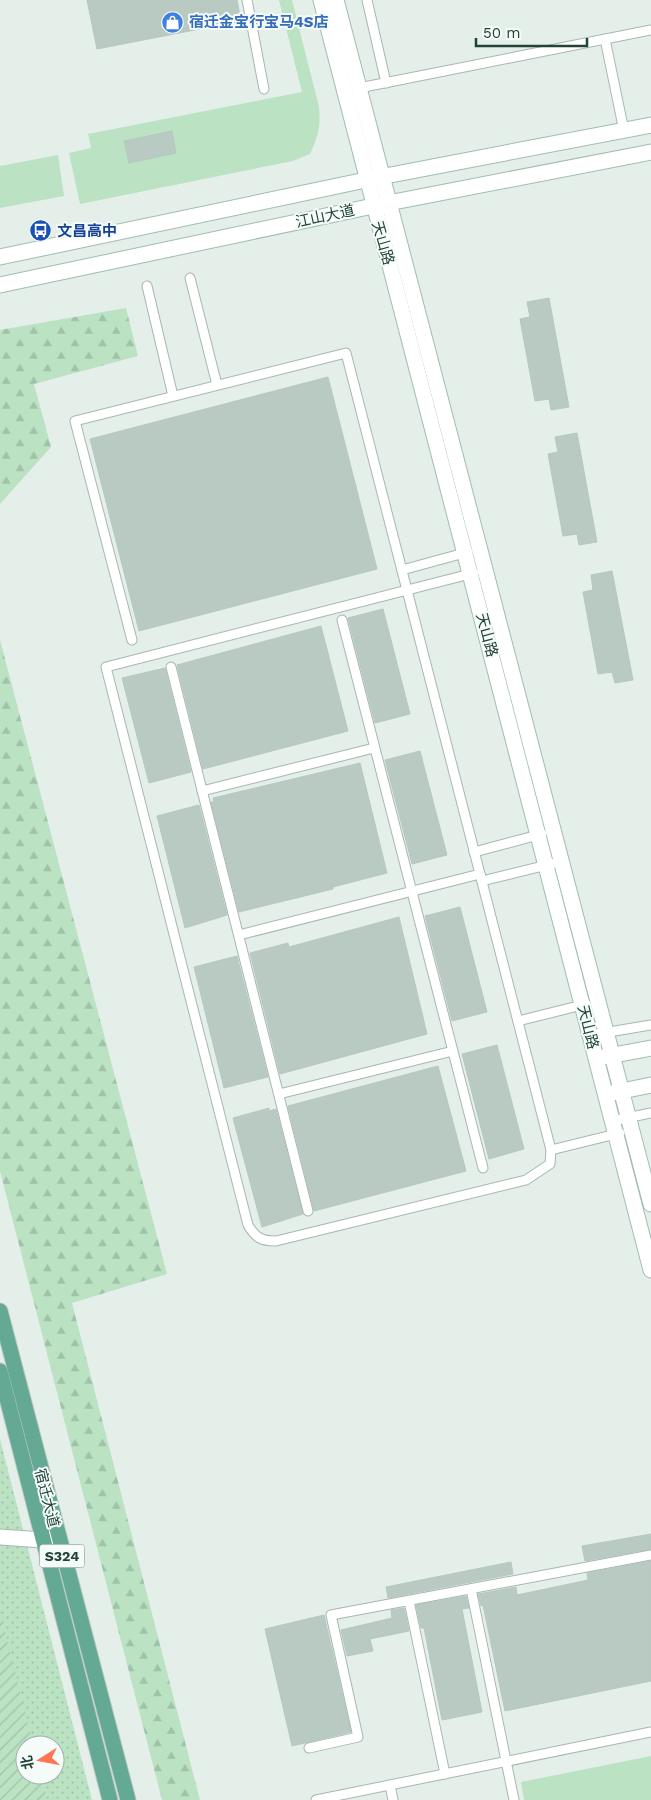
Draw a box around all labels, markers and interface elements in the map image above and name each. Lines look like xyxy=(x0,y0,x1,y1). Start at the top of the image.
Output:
shop icon: 宿迁金宝行宝马4S店 xyxy=(161,10,185,34)
place label: 宿迁金宝行宝马4S店 xyxy=(189,13,328,31)
scale bar xyxy=(476,15,587,47)
text: 50 m xyxy=(483,24,520,42)
street label: 江山大道 xyxy=(294,201,356,231)
bus stop icon: 文昌高中 xyxy=(29,219,53,243)
street label: 天山路 xyxy=(368,219,398,267)
place label: 文昌高中 xyxy=(57,222,117,240)
street label: 天山路 xyxy=(472,611,502,659)
street label: 天山路 xyxy=(574,1003,602,1051)
street label: 宿迁大道 xyxy=(31,1467,63,1529)
road number: S324 xyxy=(40,1544,84,1568)
north arrow xyxy=(15,1735,65,1785)
text: 北 xyxy=(18,1754,36,1771)

